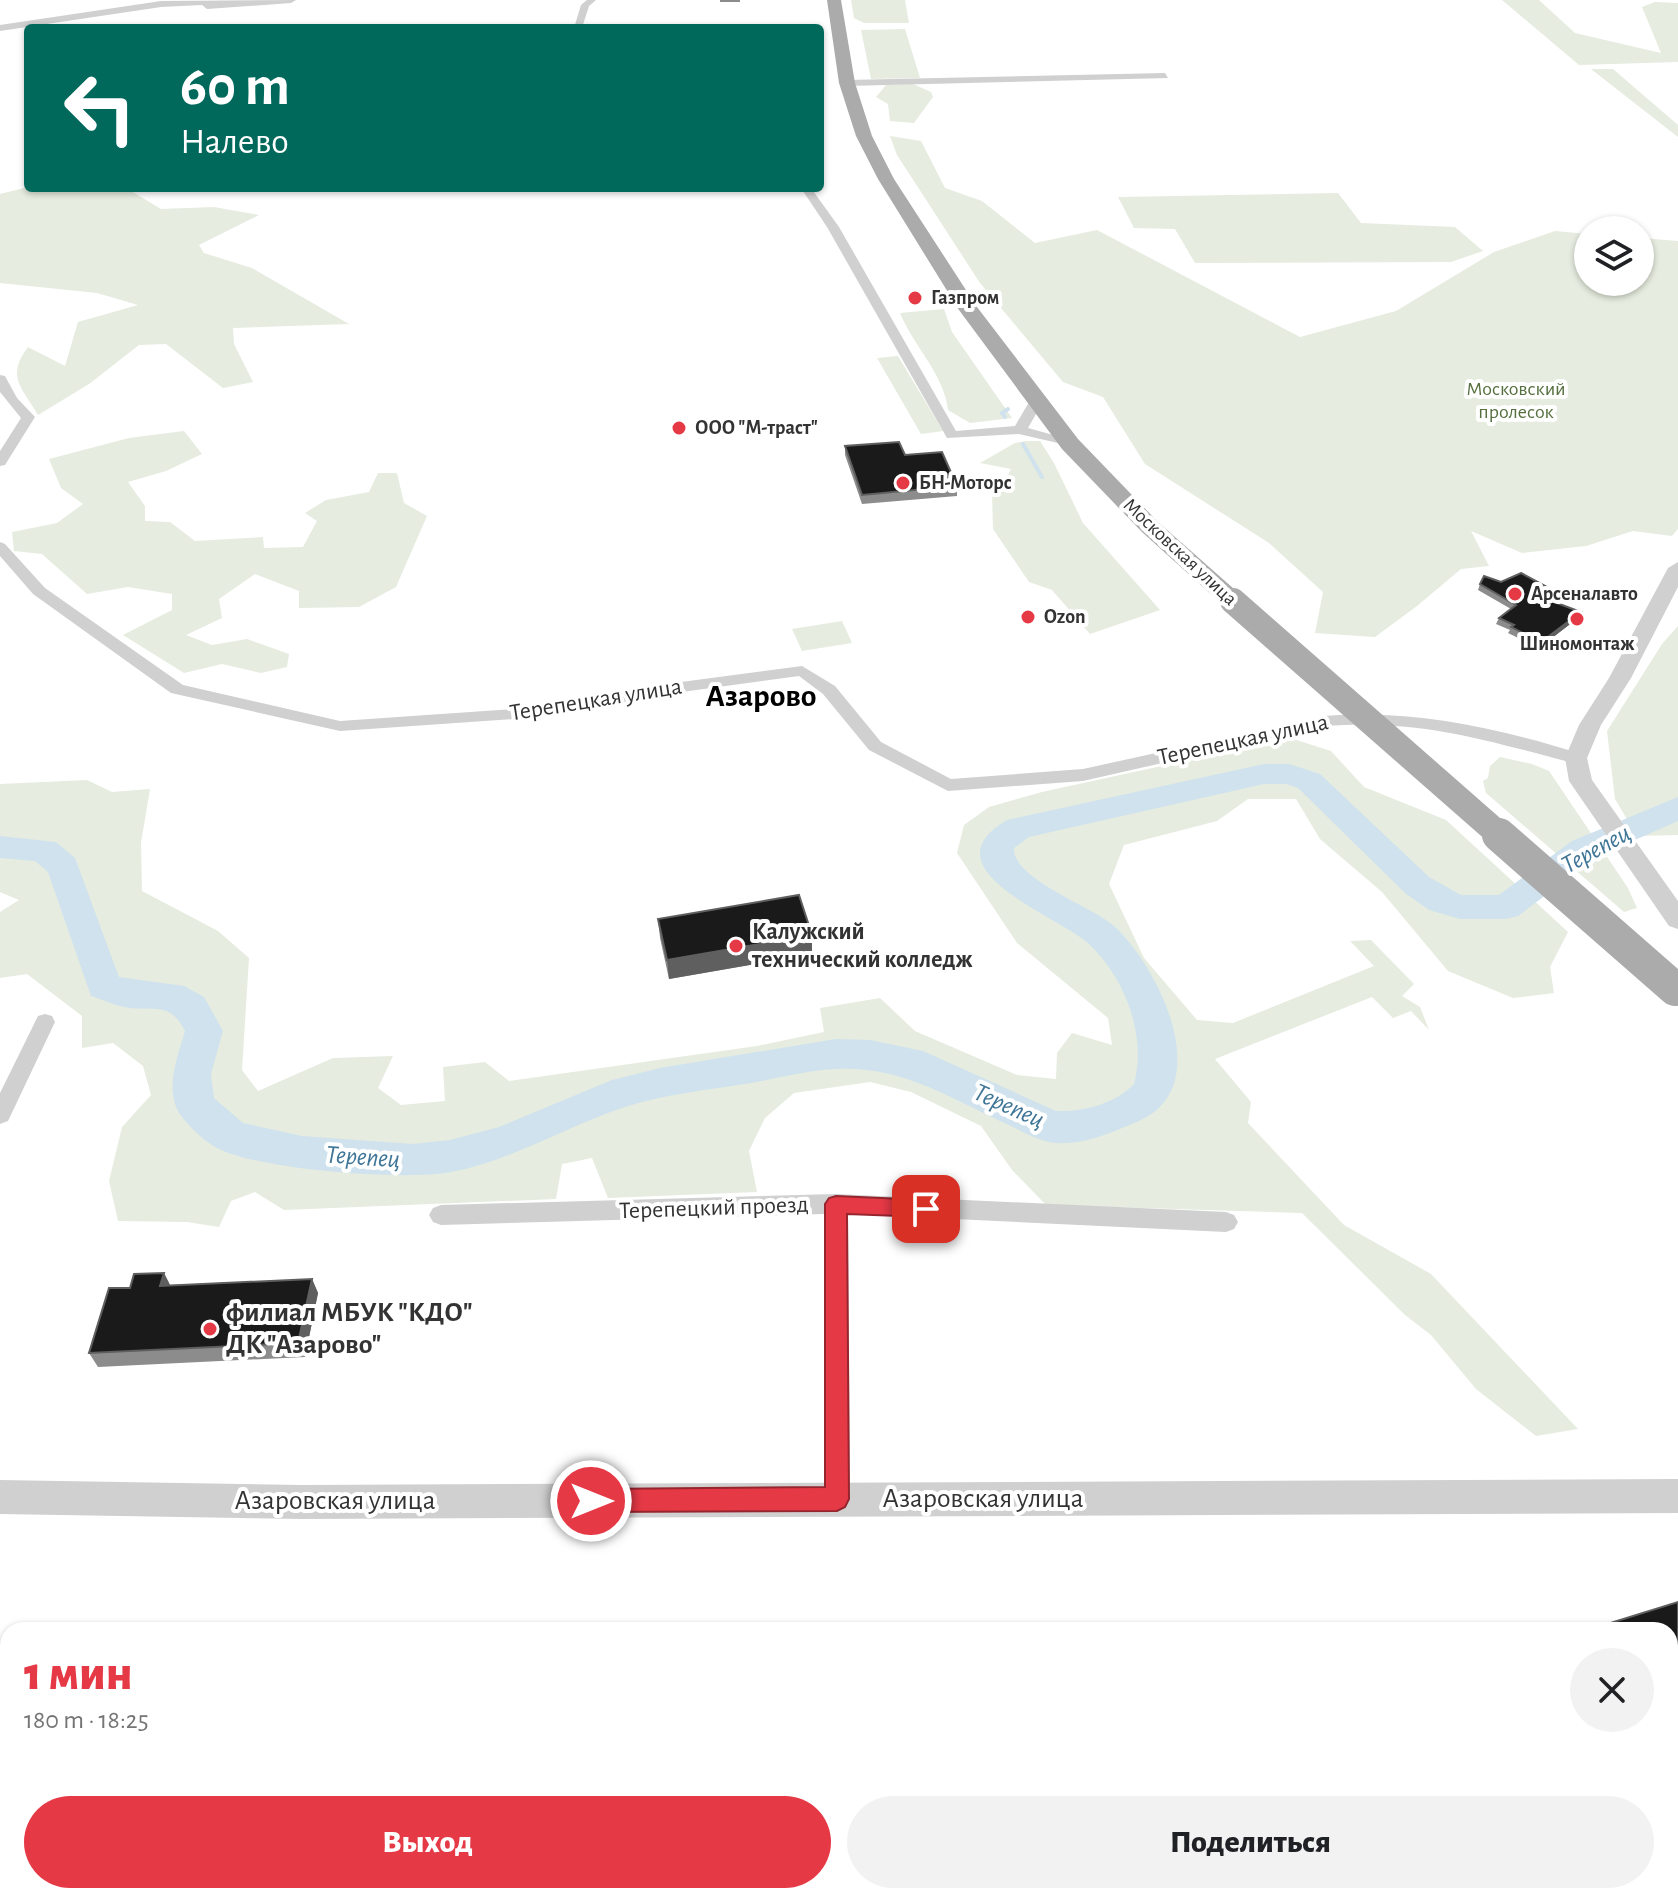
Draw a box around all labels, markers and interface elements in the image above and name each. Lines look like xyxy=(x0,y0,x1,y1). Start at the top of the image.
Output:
icon: left xyxy=(48,56,152,160)
text: 60 m xyxy=(180,59,290,115)
text: Налево xyxy=(180,124,289,160)
map controls xyxy=(1574,216,1654,296)
button: layers xyxy=(1574,216,1654,296)
place label: Газпром xyxy=(931,288,999,308)
marker: Газпром xyxy=(906,289,924,307)
park label: Московский пролесок xyxy=(1466,379,1566,422)
place label: ООО "М-траст" xyxy=(695,418,818,438)
marker: ООО "М-траст" xyxy=(670,419,688,437)
place label: БН-Моторс xyxy=(919,473,1012,493)
marker: БН-Моторс xyxy=(894,474,912,492)
street label: Московская улица xyxy=(1119,495,1241,609)
place label: Арсеналавто xyxy=(1531,584,1638,604)
marker: Арсеналавто xyxy=(1506,585,1524,603)
place label: Ozon xyxy=(1044,607,1086,627)
marker: Ozon xyxy=(1019,608,1037,626)
marker: Шиномонтаж xyxy=(1568,610,1586,628)
place label: Шиномонтаж xyxy=(1519,634,1635,654)
street label: Терепецкая улица xyxy=(508,675,684,725)
district label: Азарово xyxy=(705,680,817,712)
street label: Терепецкая улица xyxy=(1156,710,1331,770)
water label: Терепец xyxy=(1557,820,1635,878)
place label: Калужский технический колледж xyxy=(751,920,973,972)
marker: Калужский технический колледж xyxy=(727,937,745,955)
water label: Терепец xyxy=(970,1079,1048,1133)
water label: Терепец xyxy=(325,1141,401,1173)
pin xyxy=(892,1175,960,1243)
icon: arrive xyxy=(904,1187,948,1231)
street label: Терепецкий проезд xyxy=(619,1193,809,1223)
place label: филиал МБУК "КДО" ДК "Азарово" xyxy=(226,1299,473,1359)
marker: филиал МБУК "КДО" ДК "Азарово" xyxy=(201,1320,219,1338)
position arrow xyxy=(549,1459,633,1543)
street label: Азаровская улица xyxy=(882,1485,1084,1513)
street label: Азаровская улица xyxy=(234,1487,436,1515)
button: close xyxy=(1570,1648,1654,1732)
text: 1 мин xyxy=(24,1651,133,1699)
text: 180 m · 18:25 xyxy=(24,1707,149,1733)
button: Выход xyxy=(24,1796,831,1888)
button: Поделиться xyxy=(847,1796,1654,1888)

